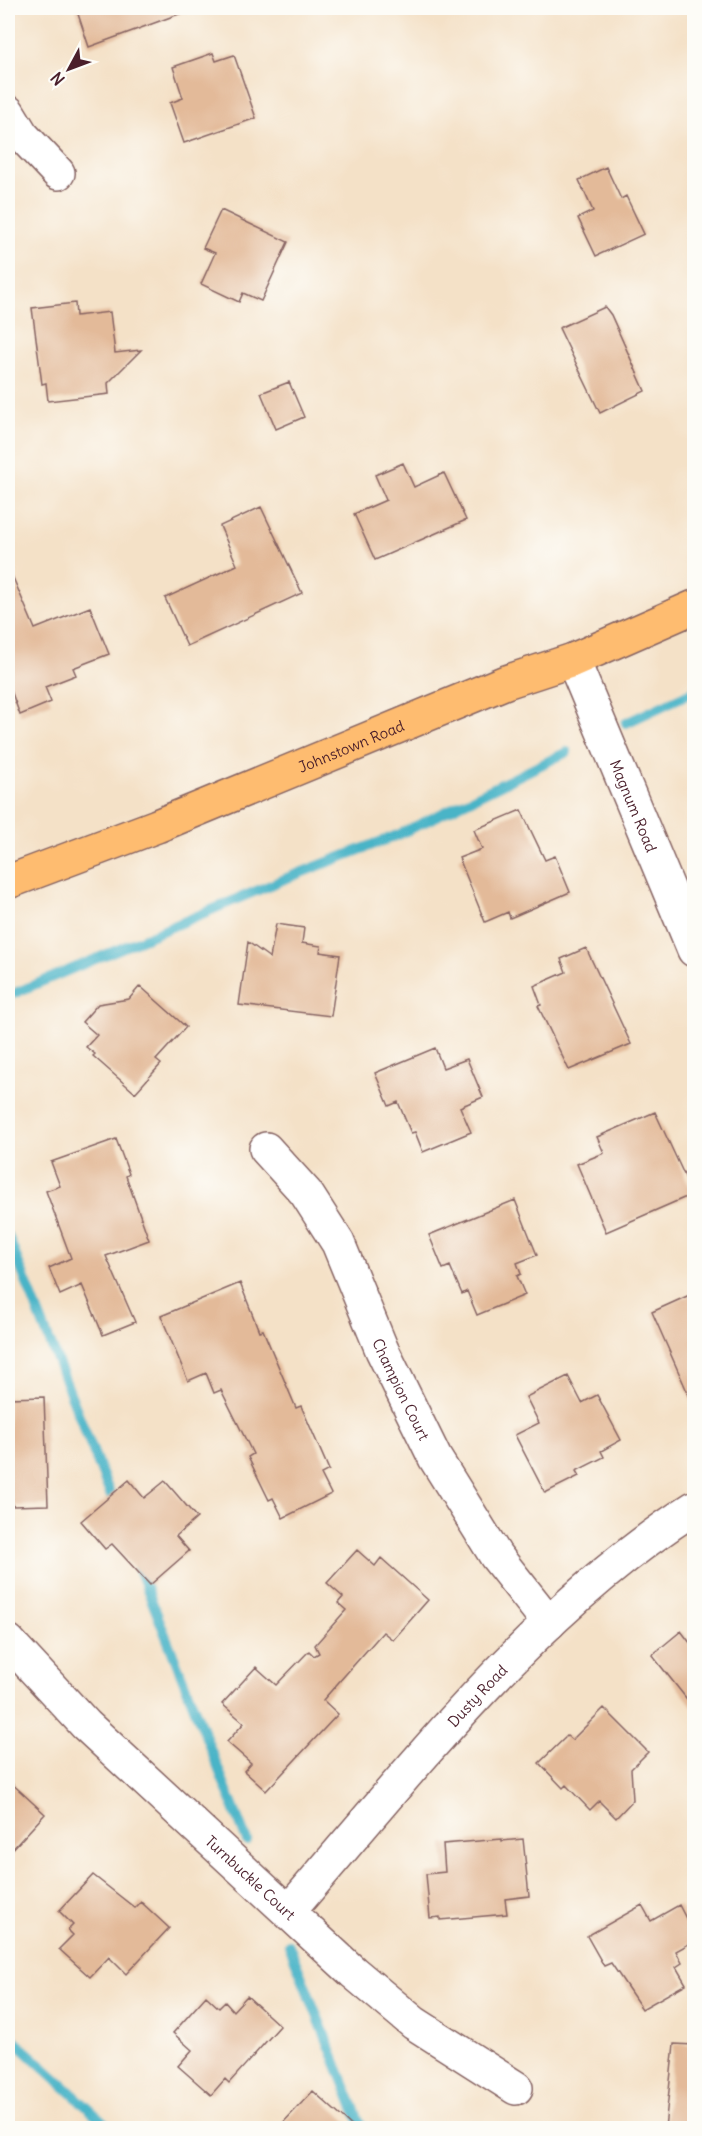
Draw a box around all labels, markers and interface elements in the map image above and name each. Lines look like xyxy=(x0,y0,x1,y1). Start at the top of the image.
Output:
north arrow xyxy=(39,39,99,99)
text: N xyxy=(47,68,69,90)
street label: Johnstown Road xyxy=(295,716,407,776)
street label: Magnum Road xyxy=(606,757,662,855)
street label: Champion Court xyxy=(369,1335,434,1443)
street label: Dusty Road xyxy=(443,1660,511,1731)
street label: Turnbuckle Court xyxy=(202,1831,300,1924)

